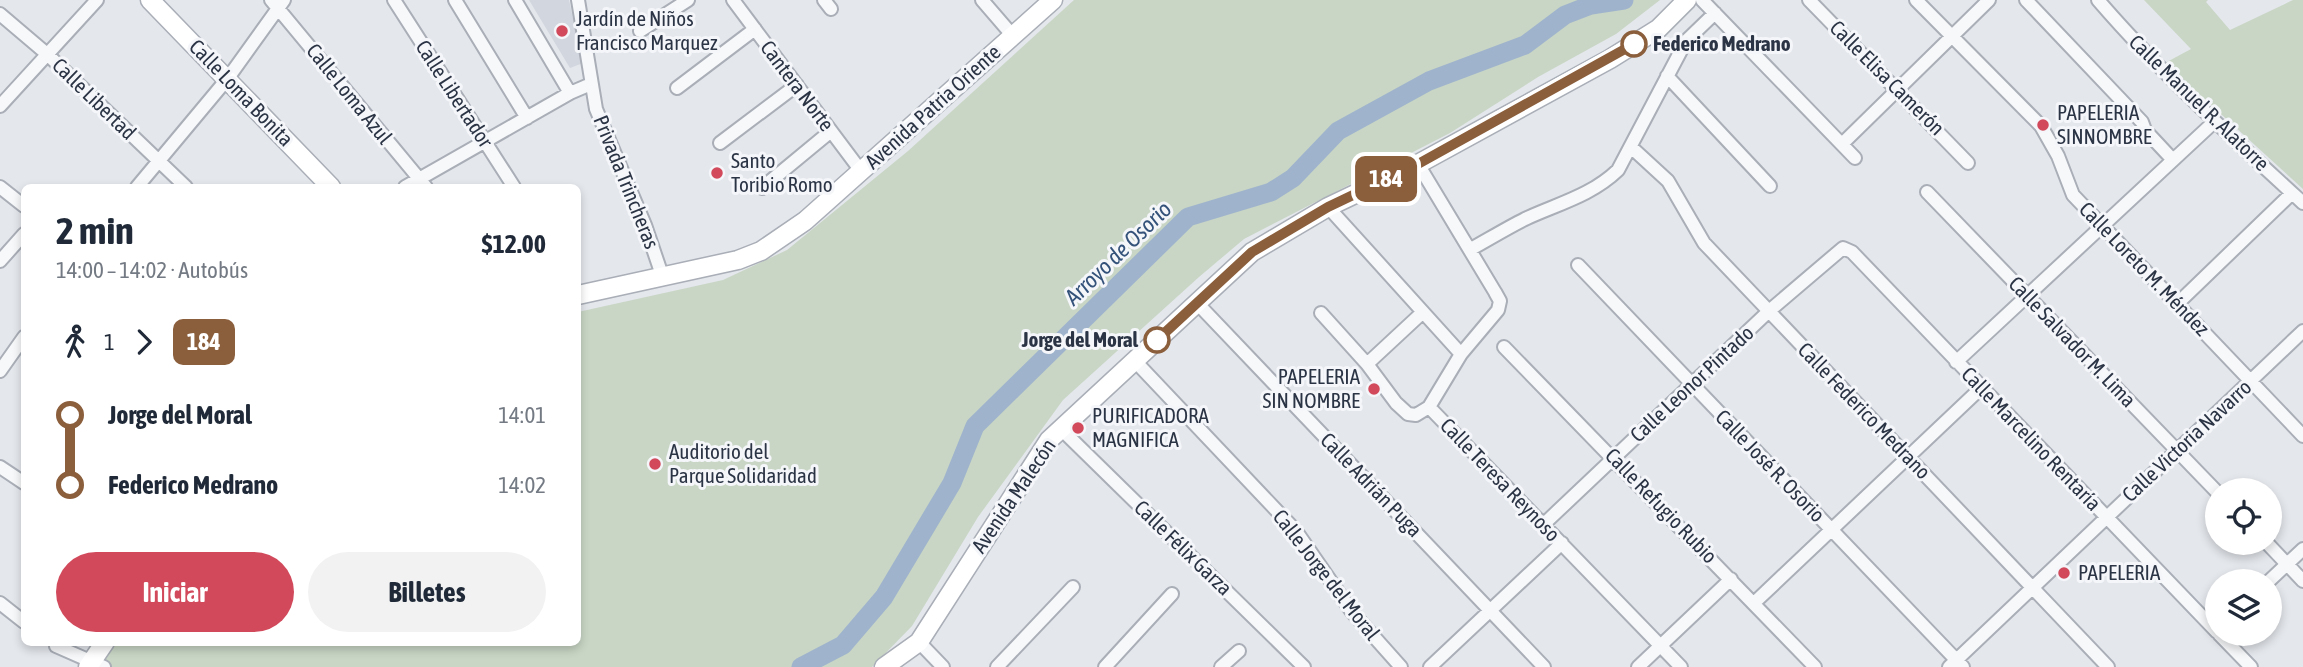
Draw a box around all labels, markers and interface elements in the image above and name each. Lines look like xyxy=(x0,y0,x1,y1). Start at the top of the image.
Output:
place label: Jardín de Niños Francisco Marquez xyxy=(576,6,718,54)
street label: Calle Elisa Camerón xyxy=(1825,15,1950,140)
marker: Jardín de Niños Francisco Marquez xyxy=(554,23,570,39)
street label: Calle Manuel R. Alatorre xyxy=(2125,29,2275,175)
marker: Federico Medrano xyxy=(1621,31,1647,57)
place label: Federico Medrano xyxy=(1653,31,1791,55)
street label: Calle Loma Bonita xyxy=(185,34,299,151)
street label: Calle Libertador xyxy=(411,35,499,152)
street label: Cantera Norte xyxy=(756,36,840,135)
street label: Calle Loma Azul xyxy=(302,38,398,149)
street label: Avenida Patria Oriente xyxy=(860,39,1005,173)
street label: Calle Libertad xyxy=(48,53,141,144)
place label: PAPELERIA SINNOMBRE xyxy=(2057,100,2152,148)
street label: Privada Trincheras xyxy=(589,111,665,252)
marker: PAPELERIA SINNOMBRE xyxy=(2035,117,2051,133)
place label: Santo Toribio Romo xyxy=(731,148,833,196)
line badge: 184 xyxy=(1346,156,1426,202)
marker: Santo Toribio Romo xyxy=(709,165,725,181)
text: 184 xyxy=(1369,165,1403,192)
water label: Arroyo de Osorio xyxy=(1059,196,1177,311)
street label: Calle Loreto M. Méndez xyxy=(2075,197,2215,340)
text: 2 min xyxy=(56,209,134,252)
text: $12.00 xyxy=(482,229,546,259)
text: 14:00 – 14:02 · Autobús xyxy=(56,257,248,283)
street label: Calle Salvador M. Lima xyxy=(2004,271,2141,412)
street label: Calle Leonor Pintado xyxy=(1625,320,1758,446)
icon: walk xyxy=(56,323,94,361)
icon: forward xyxy=(125,323,163,361)
place label: Jorge del Moral xyxy=(1021,327,1138,351)
marker: Jorge del Moral xyxy=(1144,327,1170,353)
text: 184 xyxy=(187,328,221,355)
text: 1 xyxy=(104,329,115,355)
street label: Calle Federico Medrano xyxy=(1794,337,1936,483)
street label: Calle Marcelino Rentaría xyxy=(1957,362,2106,515)
place label: PAPELERIA SIN NOMBRE xyxy=(1262,364,1361,412)
street label: Calle Victoria Navarro xyxy=(2117,374,2256,506)
marker: PAPELERIA SIN NOMBRE xyxy=(1366,381,1382,397)
text: Jorge del Moral xyxy=(108,400,252,430)
text: 14:01 xyxy=(498,402,546,428)
place label: PURIFICADORA MAGNIFICA xyxy=(1092,403,1210,451)
street label: Calle José R. Osorio xyxy=(1711,404,1830,526)
street label: Calle Teresa Reynoso xyxy=(1436,413,1565,546)
marker: PURIFICADORA MAGNIFICA xyxy=(1070,420,1086,436)
street label: Calle Adrián Puga xyxy=(1316,427,1427,541)
street label: Avenida Malecón xyxy=(966,434,1060,557)
place label: Auditorio del Parque Solidaridad xyxy=(669,439,817,487)
street label: Calle Refugio Rubio xyxy=(1601,443,1723,568)
marker: Auditorio del Parque Solidaridad xyxy=(647,456,663,472)
text: Federico Medrano xyxy=(108,470,278,500)
text: 14:02 xyxy=(498,472,546,498)
map controls xyxy=(2205,478,2282,646)
button: locate xyxy=(2205,478,2282,555)
street label: Calle Félix Garza xyxy=(1130,495,1237,600)
street label: Calle Jorge del Moral xyxy=(1268,504,1385,645)
button: Iniciar xyxy=(56,552,294,632)
button: Billetes xyxy=(308,552,546,632)
place label: PAPELERIA xyxy=(2078,560,2161,584)
marker: PAPELERIA xyxy=(2056,565,2072,581)
button: layers xyxy=(2205,569,2282,646)

